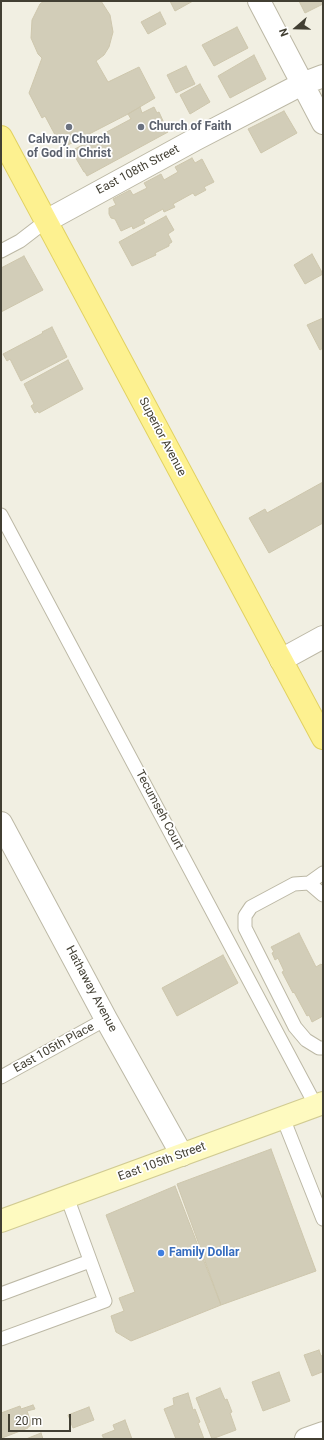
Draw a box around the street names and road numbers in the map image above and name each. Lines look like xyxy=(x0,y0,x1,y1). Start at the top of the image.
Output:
street label: East 108th Street xyxy=(94,142,182,198)
street label: Superior Avenue xyxy=(135,395,189,479)
street label: Tecumseh Court xyxy=(132,768,186,852)
street label: Hathaway Avenue xyxy=(62,943,120,1035)
street label: East 105th Place xyxy=(11,1020,97,1076)
street label: East 105th Street xyxy=(116,1140,208,1184)

